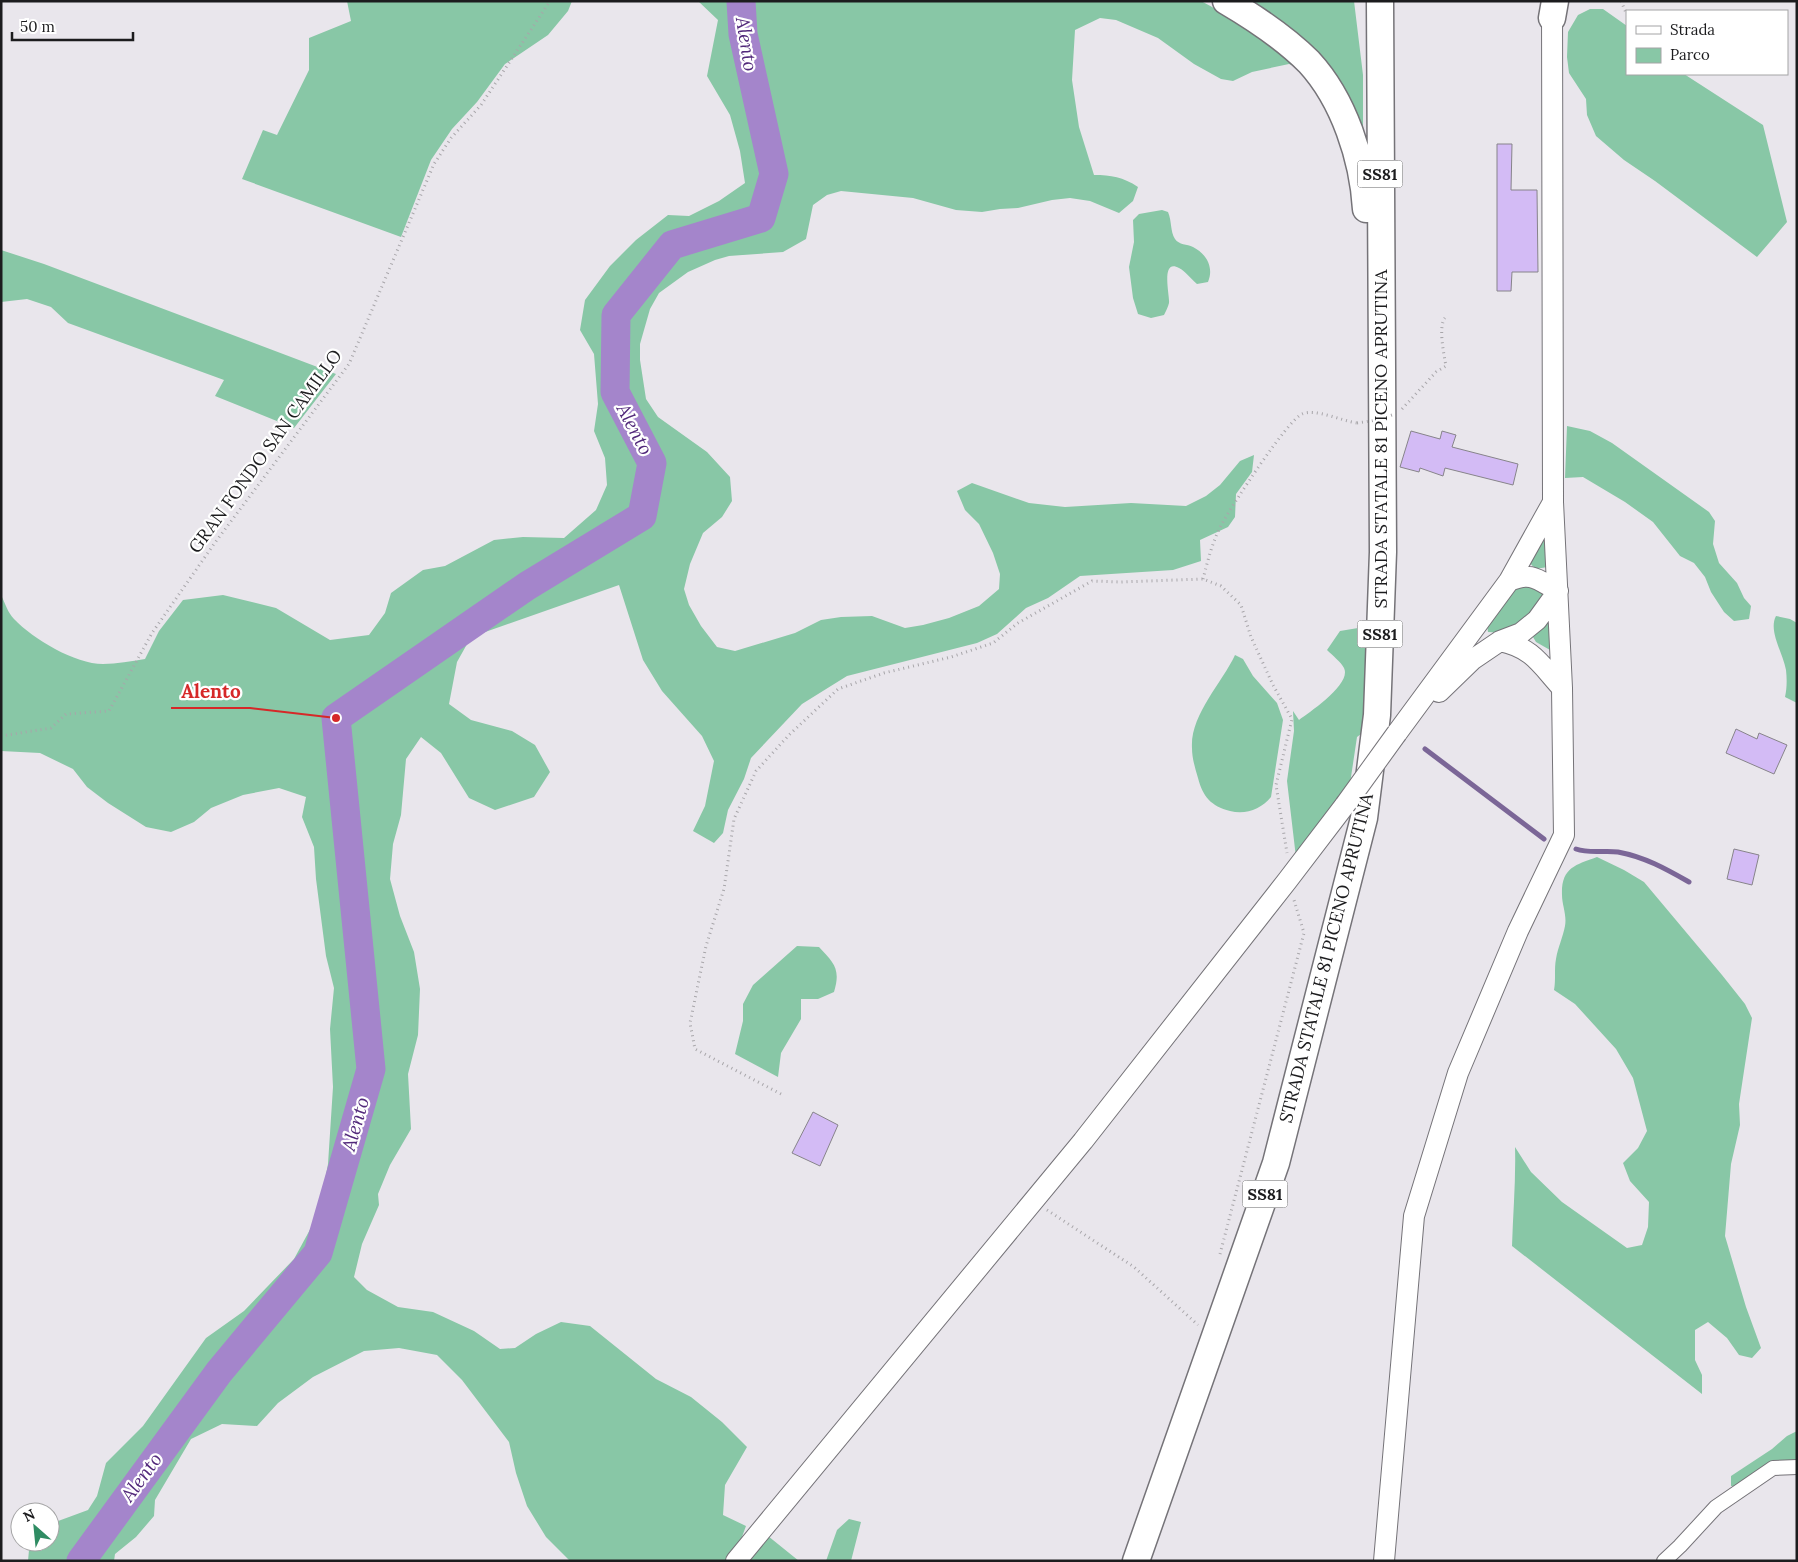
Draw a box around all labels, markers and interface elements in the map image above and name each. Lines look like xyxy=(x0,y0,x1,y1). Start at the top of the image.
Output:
scale bar xyxy=(12,10,134,42)
legend xyxy=(1626,10,1788,75)
water label: Alento xyxy=(731,14,763,73)
text: 50 m xyxy=(20,17,55,36)
text: Strada xyxy=(1670,20,1715,39)
text: Parco xyxy=(1670,45,1710,64)
road number: SS81 xyxy=(1358,160,1402,188)
street label: STRADA STATALE 81 PICENO APRUTINA xyxy=(1369,269,1392,609)
street label: GRAN FONDO SAN CAMILLO xyxy=(183,345,347,557)
water label: Alento xyxy=(611,398,658,459)
road number: SS81 xyxy=(1358,620,1402,648)
callout: Alento xyxy=(171,674,250,708)
text: Alento xyxy=(181,679,241,703)
street label: STRADA STATALE 81 PICENO APRUTINA xyxy=(1274,790,1378,1125)
water label: Alento xyxy=(336,1094,374,1155)
road number: SS81 xyxy=(1242,1180,1288,1208)
water label: Alento xyxy=(115,1448,167,1507)
north arrow xyxy=(10,1502,60,1552)
text: N xyxy=(20,1505,38,1526)

